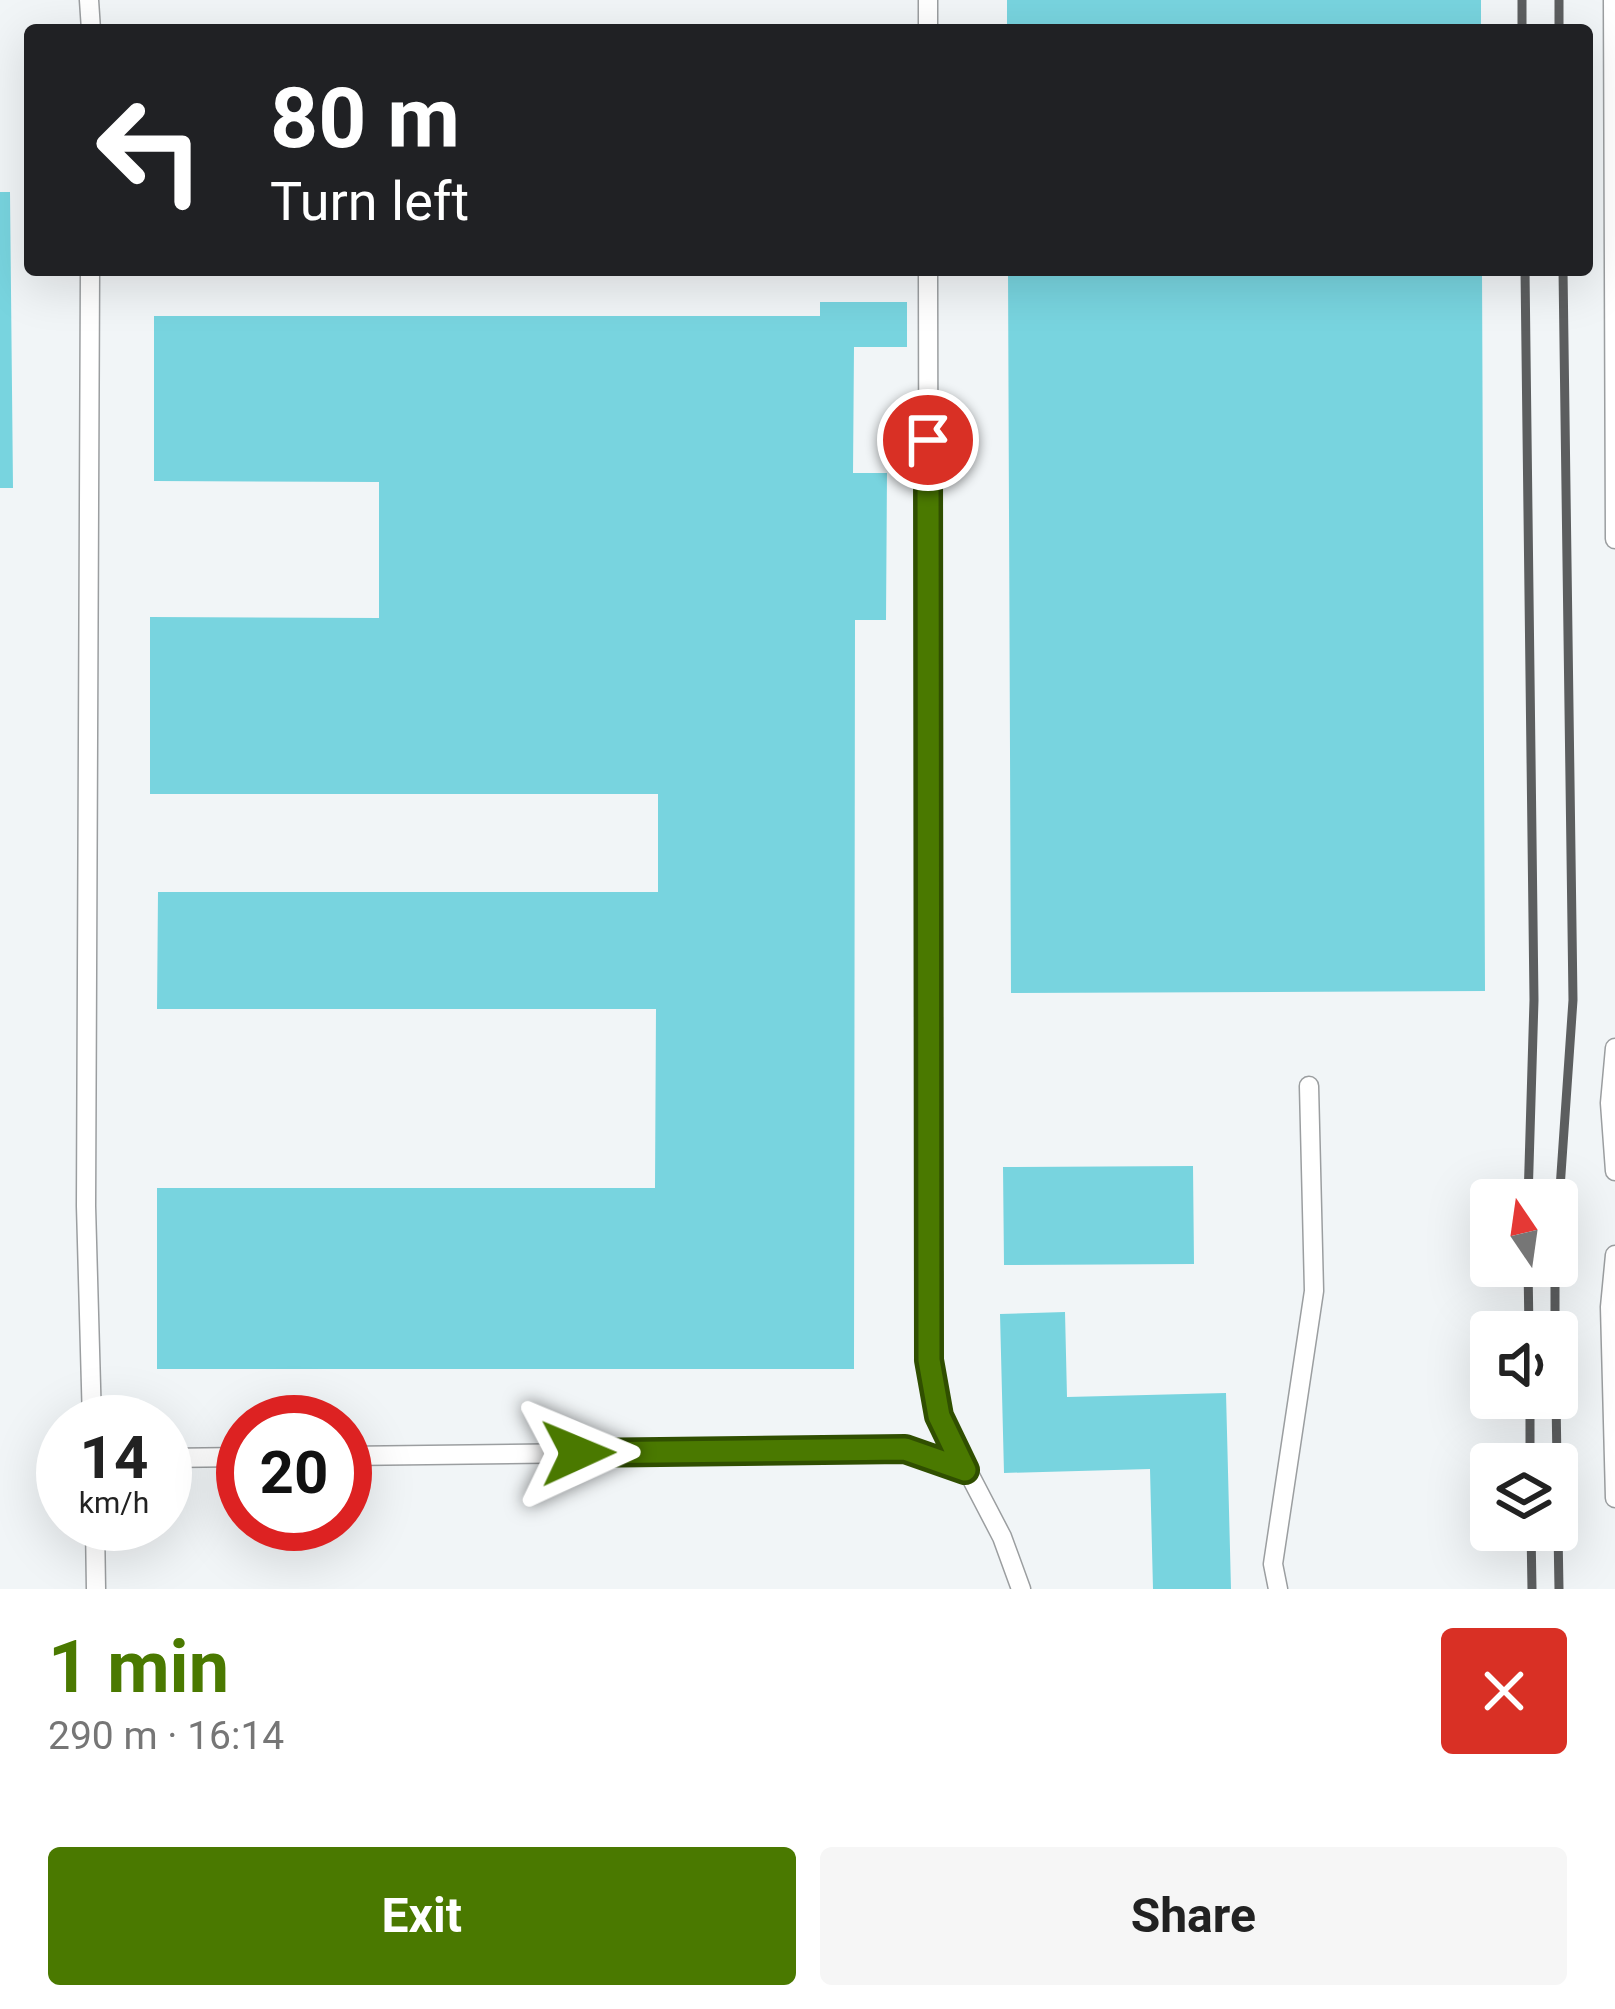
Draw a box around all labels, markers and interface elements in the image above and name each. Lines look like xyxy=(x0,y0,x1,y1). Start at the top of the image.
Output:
text: 80 m xyxy=(270,69,460,168)
icon: left xyxy=(72,72,228,228)
text: Turn left xyxy=(270,170,469,233)
pin xyxy=(877,389,979,491)
icon: arrive xyxy=(895,407,961,473)
north arrow xyxy=(1470,1179,1578,1287)
map controls xyxy=(1470,1179,1578,1551)
button: sound xyxy=(1470,1311,1578,1419)
position arrow xyxy=(515,1390,641,1516)
speed limit sign: 20 xyxy=(216,1395,372,1551)
text: 14 xyxy=(80,1422,148,1493)
button: layers xyxy=(1470,1443,1578,1551)
text: km/h xyxy=(79,1485,149,1520)
text: 1 min xyxy=(48,1625,229,1710)
button: close xyxy=(1441,1628,1567,1754)
text: 290 m · 16:14 xyxy=(48,1713,284,1759)
button: Exit xyxy=(48,1847,796,1985)
button: Share xyxy=(820,1847,1567,1985)

